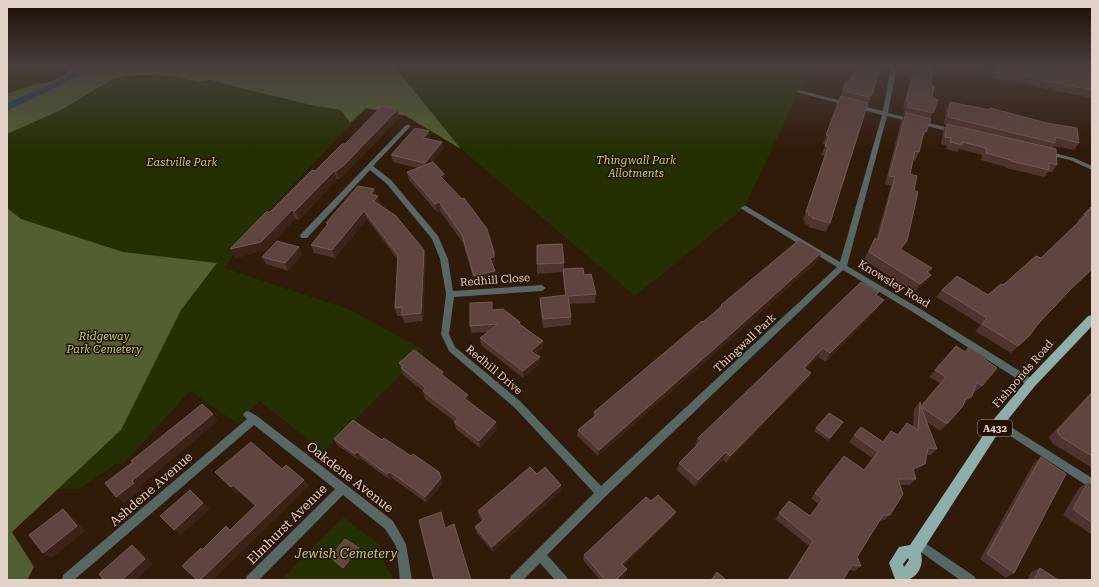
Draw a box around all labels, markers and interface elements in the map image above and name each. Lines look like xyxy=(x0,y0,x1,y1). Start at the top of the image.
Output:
park label: Thingwall Park Allotments xyxy=(596,154,676,180)
park label: Eastville Park xyxy=(146,156,217,169)
street label: Knowsley Road xyxy=(856,257,932,311)
street label: Redhill Close xyxy=(460,271,530,289)
street label: Thingwall Park xyxy=(711,311,779,375)
park label: Ridgeway Park Cemetery xyxy=(65,330,142,356)
street label: Fishponds Road xyxy=(990,337,1056,411)
street label: Redhill Drive xyxy=(463,343,525,397)
road number: A432 xyxy=(978,420,1012,436)
street label: Oakdene Avenue xyxy=(304,438,396,516)
street label: Ashdene Avenue xyxy=(107,449,195,529)
street label: Elmhurst Avenue xyxy=(244,481,330,567)
park label: Jewish Cemetery xyxy=(294,546,398,561)

